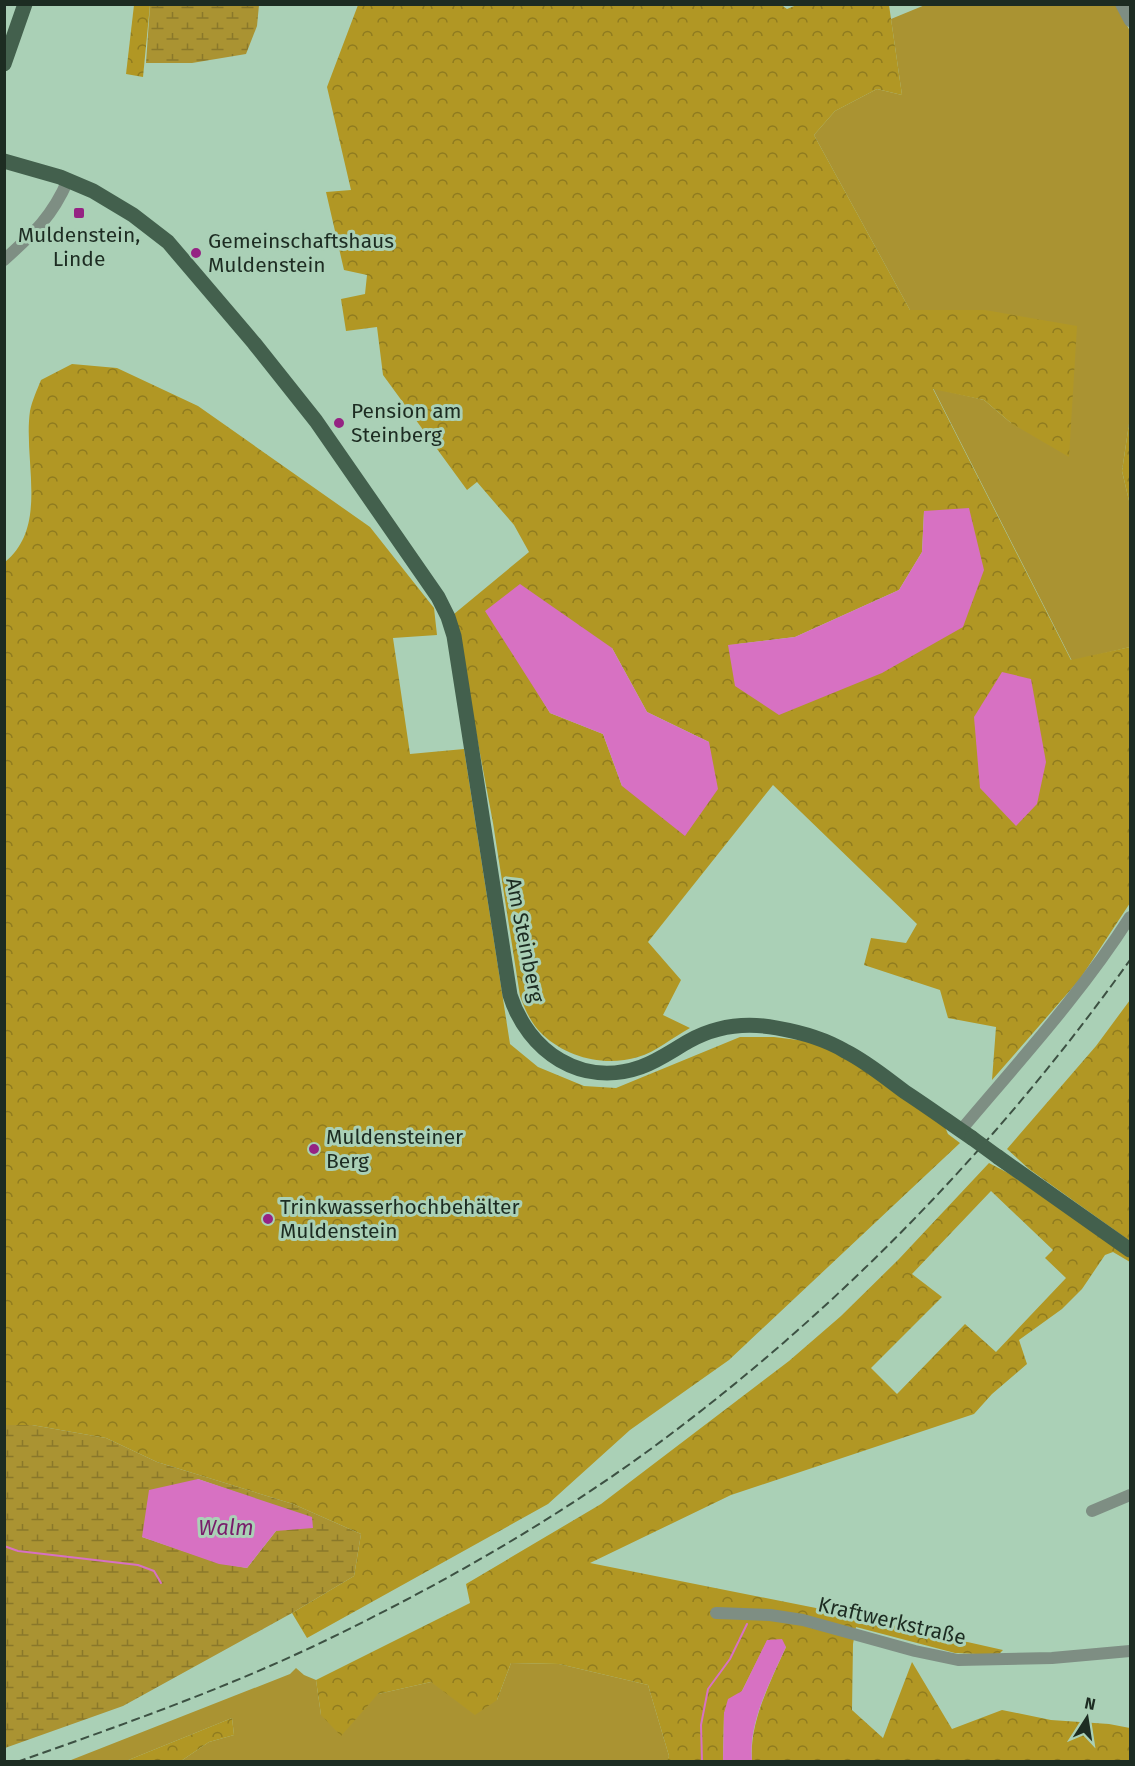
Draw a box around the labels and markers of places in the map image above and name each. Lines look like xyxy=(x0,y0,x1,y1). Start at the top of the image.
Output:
marker: Muldenstein, Linde xyxy=(72,206,86,220)
place label: Muldenstein, Linde xyxy=(18,222,140,272)
place label: Gemeinschaftshaus Muldenstein xyxy=(208,228,394,278)
marker: Gemeinschaftshaus Muldenstein xyxy=(189,246,203,260)
place label: Pension am Steinberg xyxy=(351,398,462,448)
marker: Pension am Steinberg xyxy=(332,416,346,430)
place label: Muldensteiner Berg xyxy=(326,1124,463,1174)
marker: Muldensteiner Berg xyxy=(307,1142,321,1156)
place label: Trinkwasserhochbehälter Muldenstein xyxy=(280,1194,520,1244)
marker: Trinkwasserhochbehälter Muldenstein xyxy=(261,1212,275,1226)

